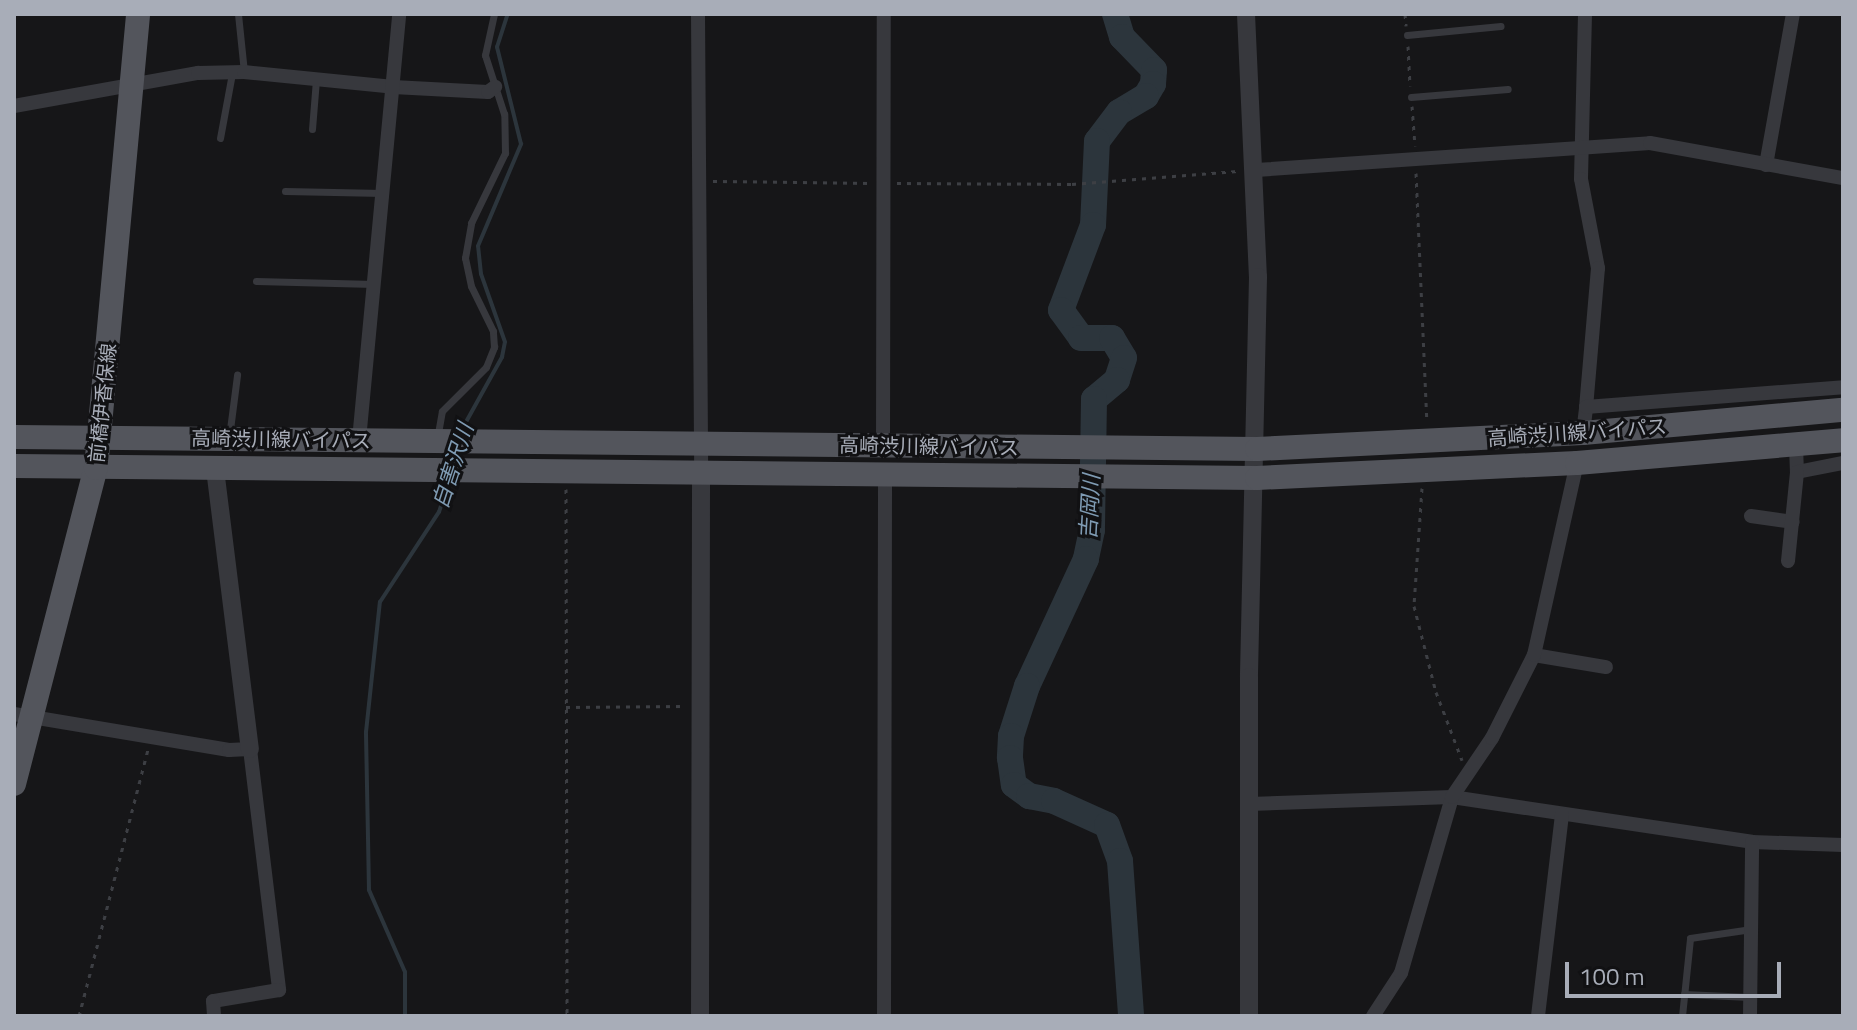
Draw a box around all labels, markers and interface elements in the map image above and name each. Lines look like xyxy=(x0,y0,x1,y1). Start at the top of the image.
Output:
street label: 前橋伊香保線 xyxy=(84,342,120,464)
street label: 高崎渋川線バイパス xyxy=(1486,414,1668,450)
water label: 自害沢川 xyxy=(427,420,479,512)
street label: 高崎渋川線バイパス xyxy=(191,425,371,453)
street label: 高崎渋川線バイパス xyxy=(839,432,1019,460)
water label: 吉岡川 xyxy=(1075,473,1105,541)
scale bar xyxy=(1569,946,1785,996)
text: 100 m xyxy=(1579,958,1645,994)

